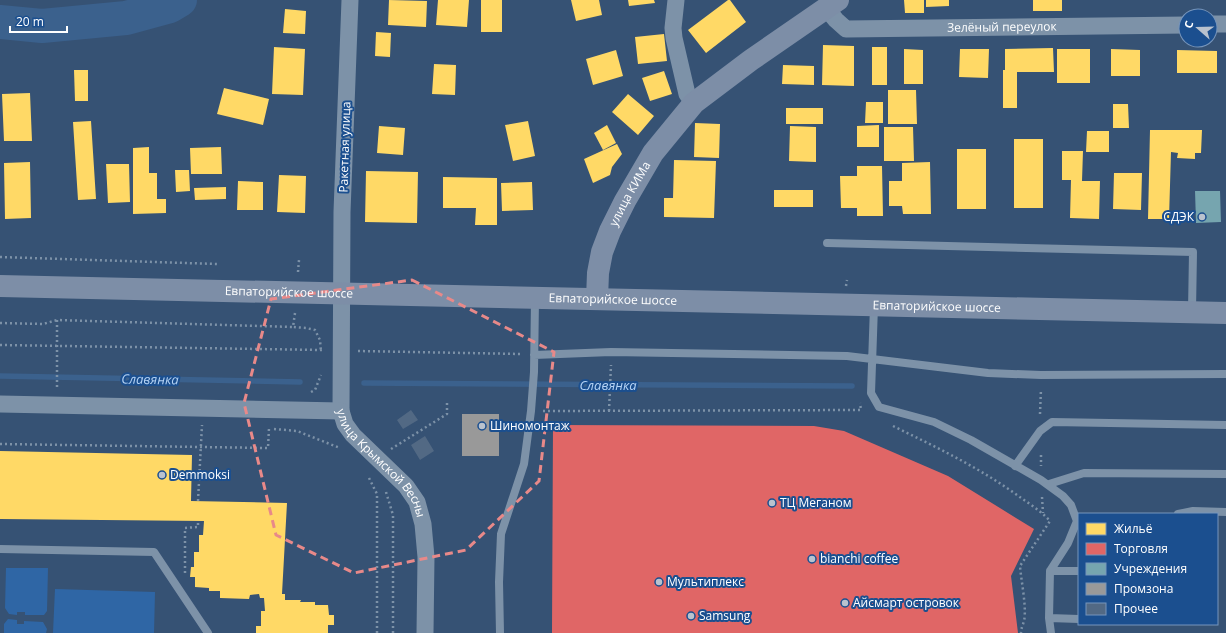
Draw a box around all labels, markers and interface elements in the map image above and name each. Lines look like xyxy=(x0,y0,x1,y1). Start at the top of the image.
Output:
scale bar xyxy=(10,8,67,34)
north arrow xyxy=(1178,8,1218,48)
text: 20 m xyxy=(16,13,44,30)
street label: Зелёный переулок xyxy=(947,18,1058,36)
text: С xyxy=(1180,19,1196,30)
street label: Ракетная улица xyxy=(334,101,355,193)
street label: улица КИМа xyxy=(605,158,654,229)
place label: СДЭК xyxy=(1163,208,1195,225)
marker: СДЭК xyxy=(1197,212,1207,222)
street label: Евпаторийское шоссе xyxy=(225,282,354,302)
street label: Евпаторийское шоссе xyxy=(548,289,677,309)
street label: Евпаторийское шоссе xyxy=(872,296,1001,316)
water label: Славянка xyxy=(121,370,179,389)
water label: Славянка xyxy=(579,376,637,394)
street label: улица Крымской Весны xyxy=(333,407,430,519)
place label: Шиномонтаж xyxy=(490,417,570,434)
marker: Шиномонтаж xyxy=(477,421,487,431)
place label: Demmoksi xyxy=(170,466,230,483)
marker: Demmoksi xyxy=(157,470,167,480)
place label: ТЦ Меганом xyxy=(780,494,852,511)
marker: ТЦ Меганом xyxy=(767,498,777,508)
legend xyxy=(1078,513,1218,625)
text: Жильё xyxy=(1114,520,1153,537)
text: Торговля xyxy=(1114,540,1168,557)
place label: bianchi coffee xyxy=(820,550,898,567)
marker: bianchi coffee xyxy=(807,554,817,564)
text: Учреждения xyxy=(1114,560,1187,577)
place label: Мультиплекс xyxy=(667,573,744,590)
marker: Мультиплекс xyxy=(654,577,664,587)
text: Промзона xyxy=(1114,580,1173,597)
place label: Айсмарт островок xyxy=(853,594,960,611)
marker: Айсмарт островок xyxy=(840,598,850,608)
text: Прочее xyxy=(1114,600,1158,617)
place label: Samsung xyxy=(699,607,751,624)
marker: Samsung xyxy=(686,611,696,621)

